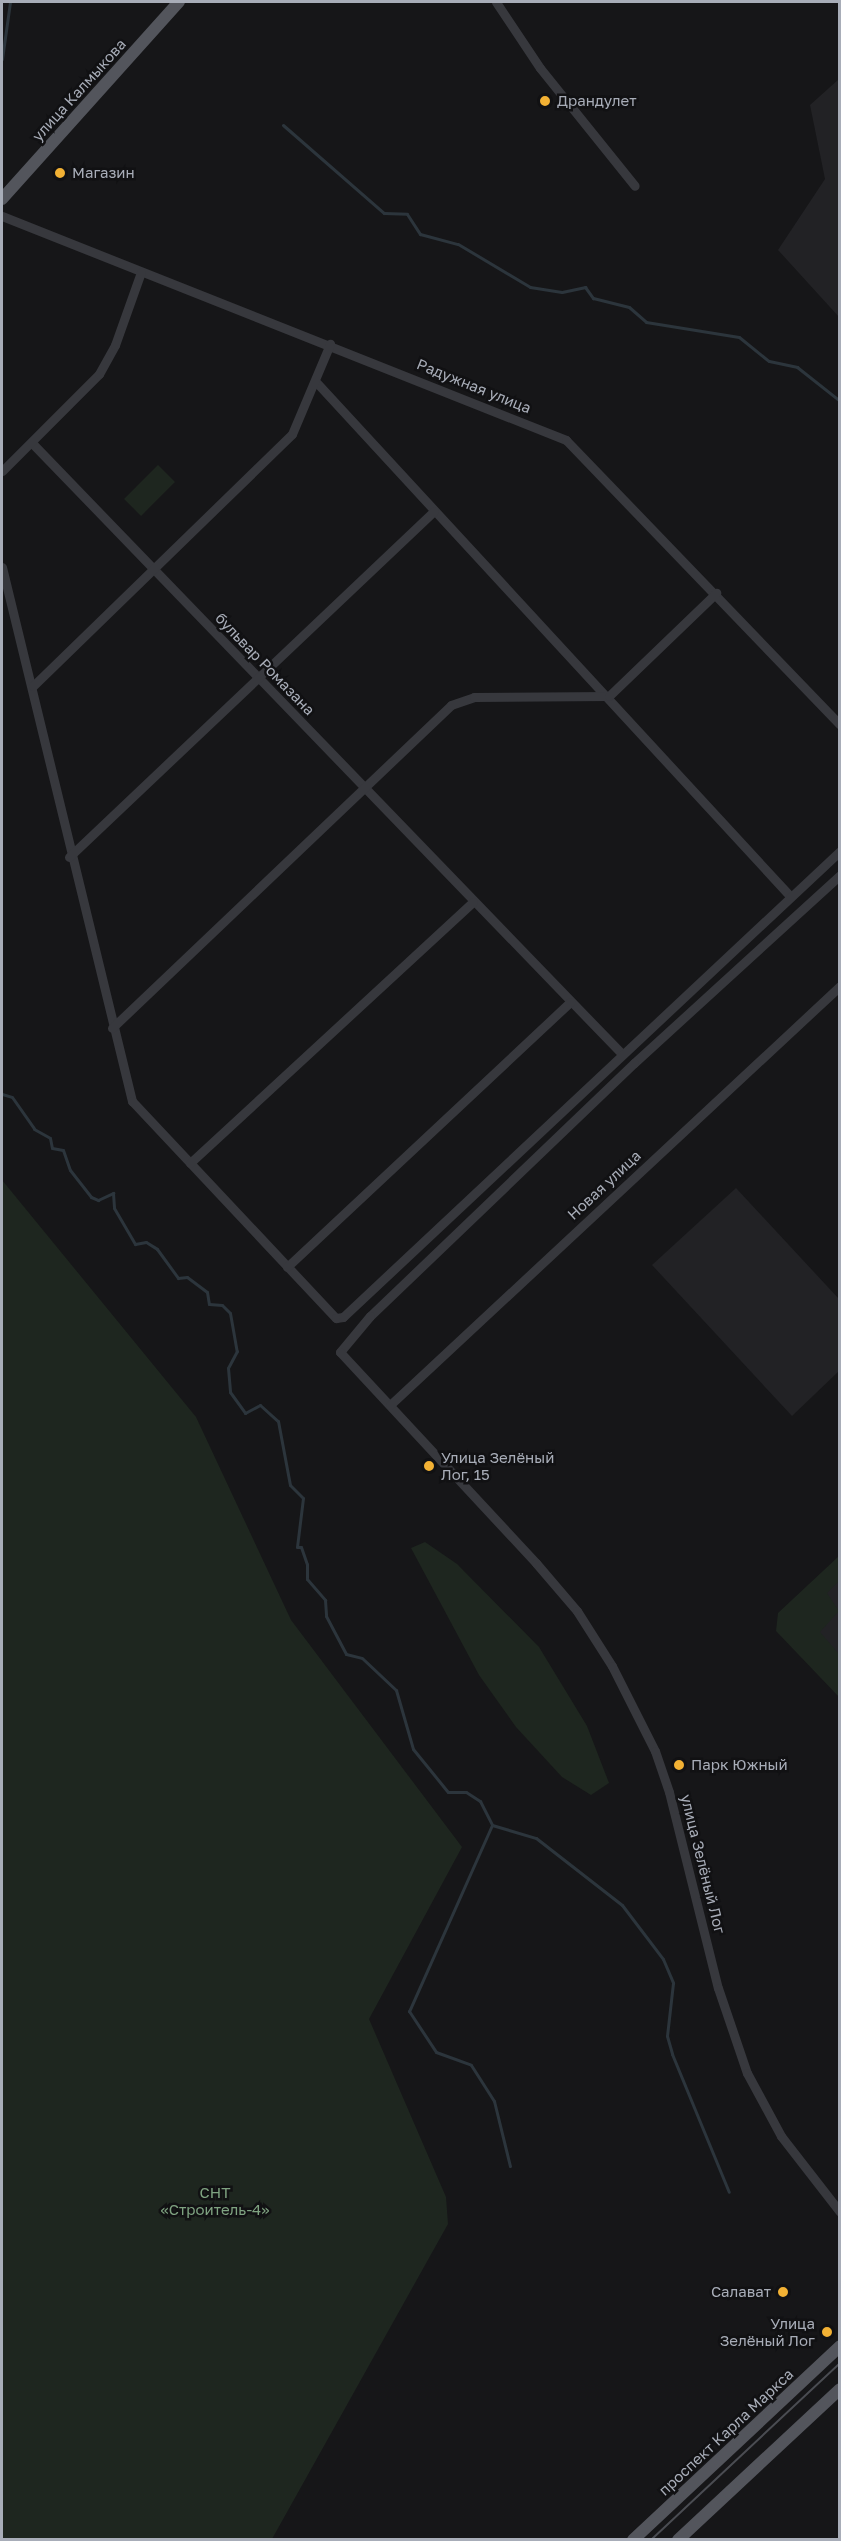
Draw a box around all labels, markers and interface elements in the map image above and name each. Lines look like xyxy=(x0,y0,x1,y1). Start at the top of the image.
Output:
street label: улица Калмыкова xyxy=(28,35,130,145)
place label: Драндулет xyxy=(557,92,636,110)
marker: Драндулет xyxy=(538,94,552,108)
place label: Магазин xyxy=(72,164,135,182)
marker: Магазин xyxy=(53,166,67,180)
street label: Радужная улица xyxy=(414,355,534,417)
street label: бульвар Ромазана xyxy=(212,609,318,719)
street label: Новая улица xyxy=(564,1147,644,1223)
place label: Улица Зелёный Лог, 15 xyxy=(441,1448,554,1483)
marker: Улица Зелёный Лог, 15 xyxy=(422,1459,436,1473)
place label: Парк Южный xyxy=(691,1756,788,1774)
marker: Парк Южный xyxy=(672,1758,686,1772)
street label: улица Зелёный Лог xyxy=(677,1792,729,1936)
park label: СНТ «Строитель-4» xyxy=(161,2183,269,2218)
place label: Салават xyxy=(711,2283,771,2301)
marker: Салават xyxy=(776,2285,790,2299)
place label: Улица Зелёный Лог xyxy=(720,2314,815,2349)
marker: Улица Зелёный Лог xyxy=(820,2325,834,2339)
street label: проспект Карла Маркса xyxy=(655,2365,797,2499)

